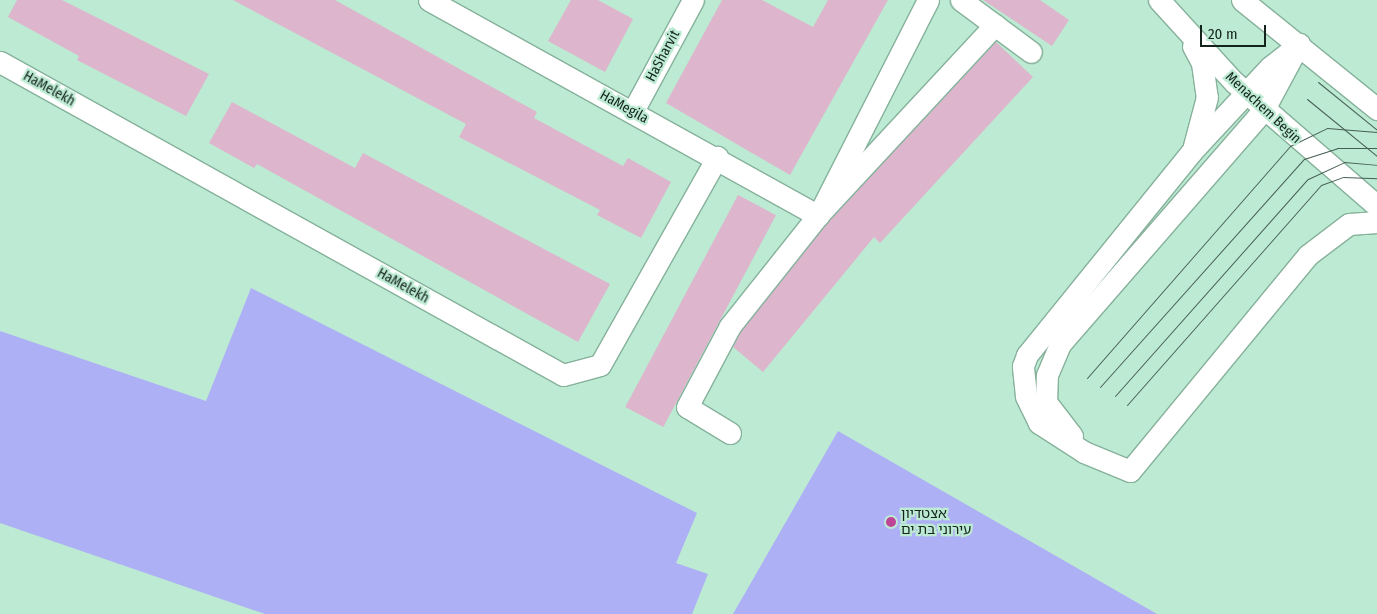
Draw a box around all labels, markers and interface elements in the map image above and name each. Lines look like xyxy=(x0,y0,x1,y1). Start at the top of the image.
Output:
scale bar xyxy=(1202,15,1268,47)
text: 20 m xyxy=(1208,25,1238,43)
street label: HaSharvit xyxy=(642,27,684,85)
street label: HaMelekh xyxy=(20,68,78,110)
street label: Menachem Begin xyxy=(1222,69,1304,147)
street label: HaMegila xyxy=(597,87,651,127)
street label: HaMelekh xyxy=(374,265,432,307)
place label: אצטדיון עירוני בת ים xyxy=(901,506,971,538)
marker: אצטדיון עירוני בת ים xyxy=(885,516,897,528)

